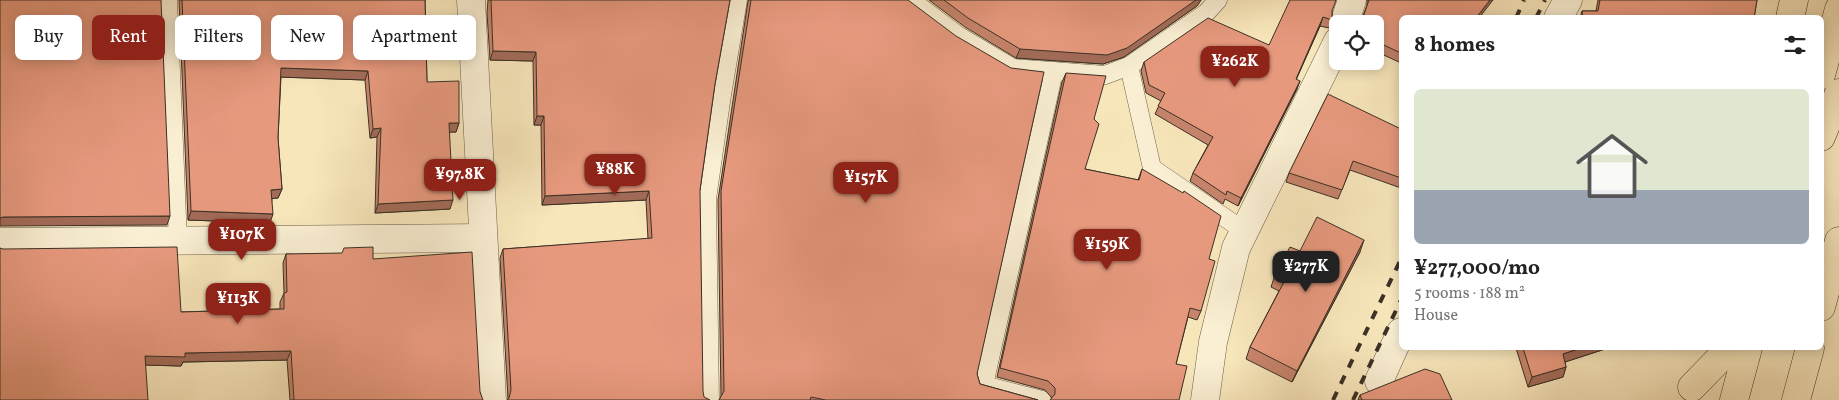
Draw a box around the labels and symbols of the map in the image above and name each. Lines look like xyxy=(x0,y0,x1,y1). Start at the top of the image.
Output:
pin: ¥262K xyxy=(1200,46,1270,88)
pin: ¥88K xyxy=(585,154,645,196)
pin: ¥97.8K xyxy=(419,158,501,201)
pin: ¥157K xyxy=(831,162,901,204)
pin: ¥107K xyxy=(207,218,277,261)
pin: ¥159K xyxy=(1072,228,1142,271)
pin: ¥277K xyxy=(1271,250,1341,293)
pin: ¥113K xyxy=(203,282,273,325)

